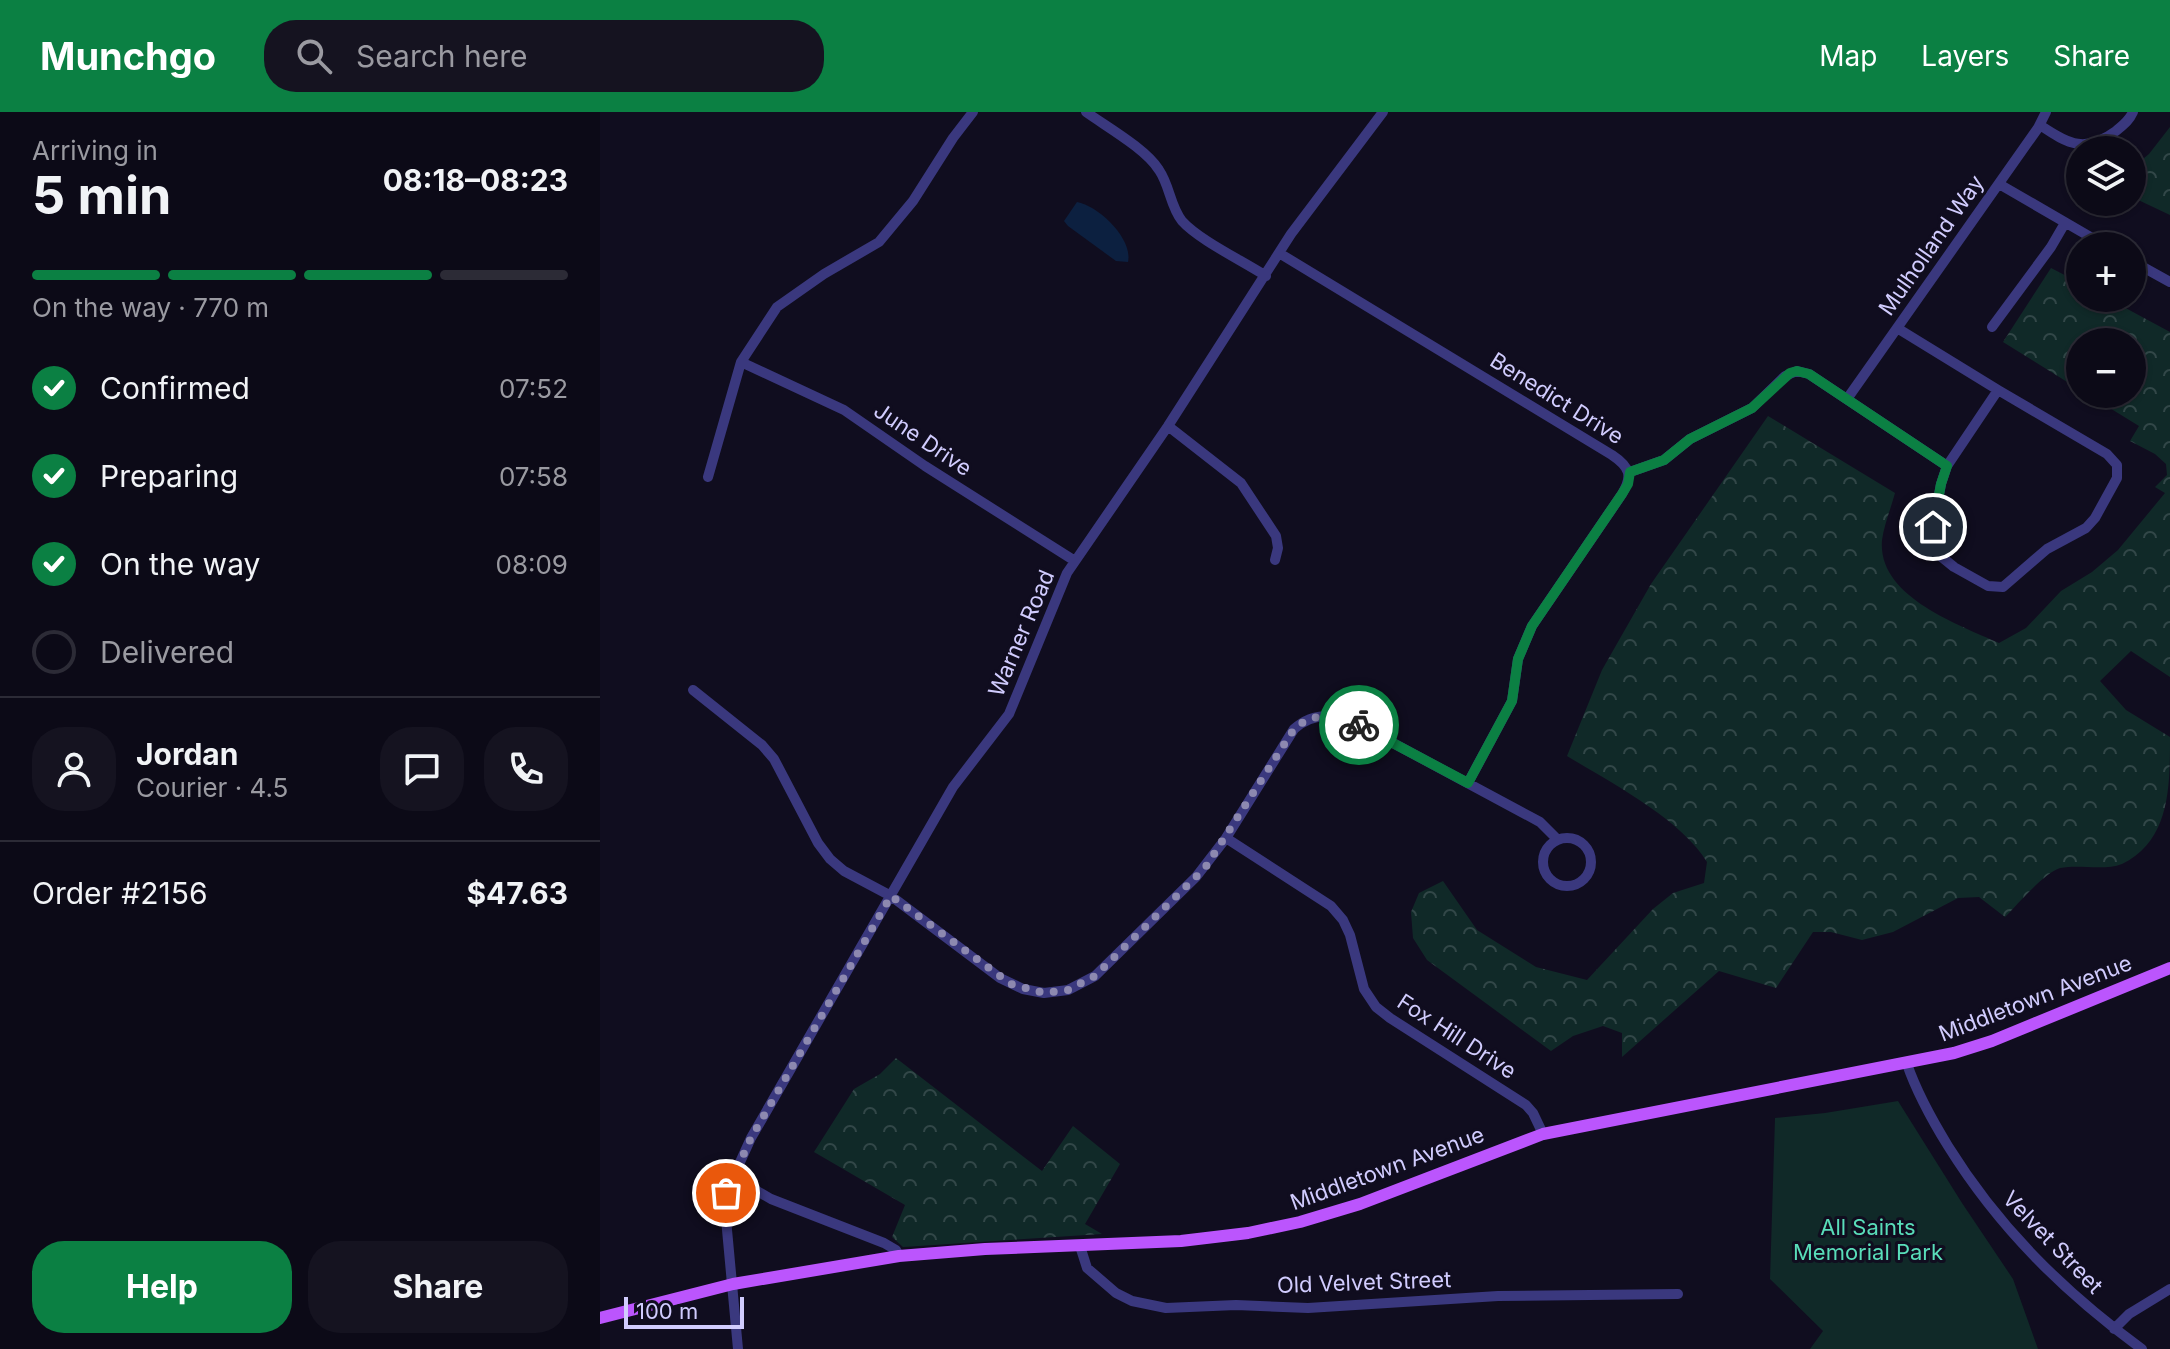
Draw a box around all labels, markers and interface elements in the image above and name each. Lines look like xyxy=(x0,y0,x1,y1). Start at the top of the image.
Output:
search box xyxy=(264,20,824,92)
text: Munchgo xyxy=(40,33,216,79)
icon: search xyxy=(292,34,336,78)
text: Search here xyxy=(356,38,528,74)
text: Map xyxy=(1819,39,1877,73)
text: Layers xyxy=(1921,39,2009,73)
text: Share xyxy=(2053,39,2130,73)
text: Arriving in xyxy=(32,135,158,166)
map controls xyxy=(2066,136,2146,408)
button: layers xyxy=(2066,136,2146,216)
text: 08:18–08:23 xyxy=(383,162,568,198)
text: 5 min xyxy=(32,164,171,227)
street label: Mulholland Way xyxy=(1873,170,1989,320)
button: + xyxy=(2066,232,2146,312)
text: On the way · 770 m xyxy=(32,292,269,323)
button: − xyxy=(2066,328,2146,408)
street label: Benedict Drive xyxy=(1485,347,1629,449)
icon: check xyxy=(32,366,76,410)
text: Confirmed xyxy=(100,370,250,406)
text: 07:52 xyxy=(499,373,568,404)
street label: June Drive xyxy=(869,397,977,481)
icon: check xyxy=(32,454,76,498)
text: Preparing xyxy=(100,458,238,494)
text: 07:58 xyxy=(499,461,568,492)
pin xyxy=(1899,493,1967,561)
icon: home xyxy=(1911,505,1955,549)
icon: check xyxy=(32,542,76,586)
text: On the way xyxy=(100,546,260,582)
text: 08:09 xyxy=(495,549,568,580)
street label: Warner Road xyxy=(983,566,1059,700)
text: Delivered xyxy=(100,634,234,670)
courier xyxy=(1319,685,1399,765)
icon: bike xyxy=(1337,703,1381,747)
button: person xyxy=(32,727,116,811)
button: chat xyxy=(380,727,464,811)
button: phone xyxy=(484,727,568,811)
text: Jordan xyxy=(136,736,238,772)
text: Courier · 4.5 xyxy=(136,772,288,803)
text: Order #2156 xyxy=(32,875,208,911)
text: $47.63 xyxy=(466,875,568,911)
street label: Middletown Avenue xyxy=(1935,949,2135,1047)
street label: Fox Hill Drive xyxy=(1393,988,1521,1084)
street label: Middletown Avenue xyxy=(1286,1121,1488,1215)
pin xyxy=(692,1159,760,1227)
icon: bag xyxy=(704,1171,748,1215)
street label: Velvet Street xyxy=(1998,1185,2108,1299)
park label: All Saints Memorial Park xyxy=(1793,1214,1943,1265)
button: Help xyxy=(32,1241,292,1333)
button: Share xyxy=(308,1241,568,1333)
street label: Old Velvet Street xyxy=(1276,1266,1452,1298)
scale bar xyxy=(624,1293,744,1329)
text: 100 m xyxy=(636,1298,698,1324)

